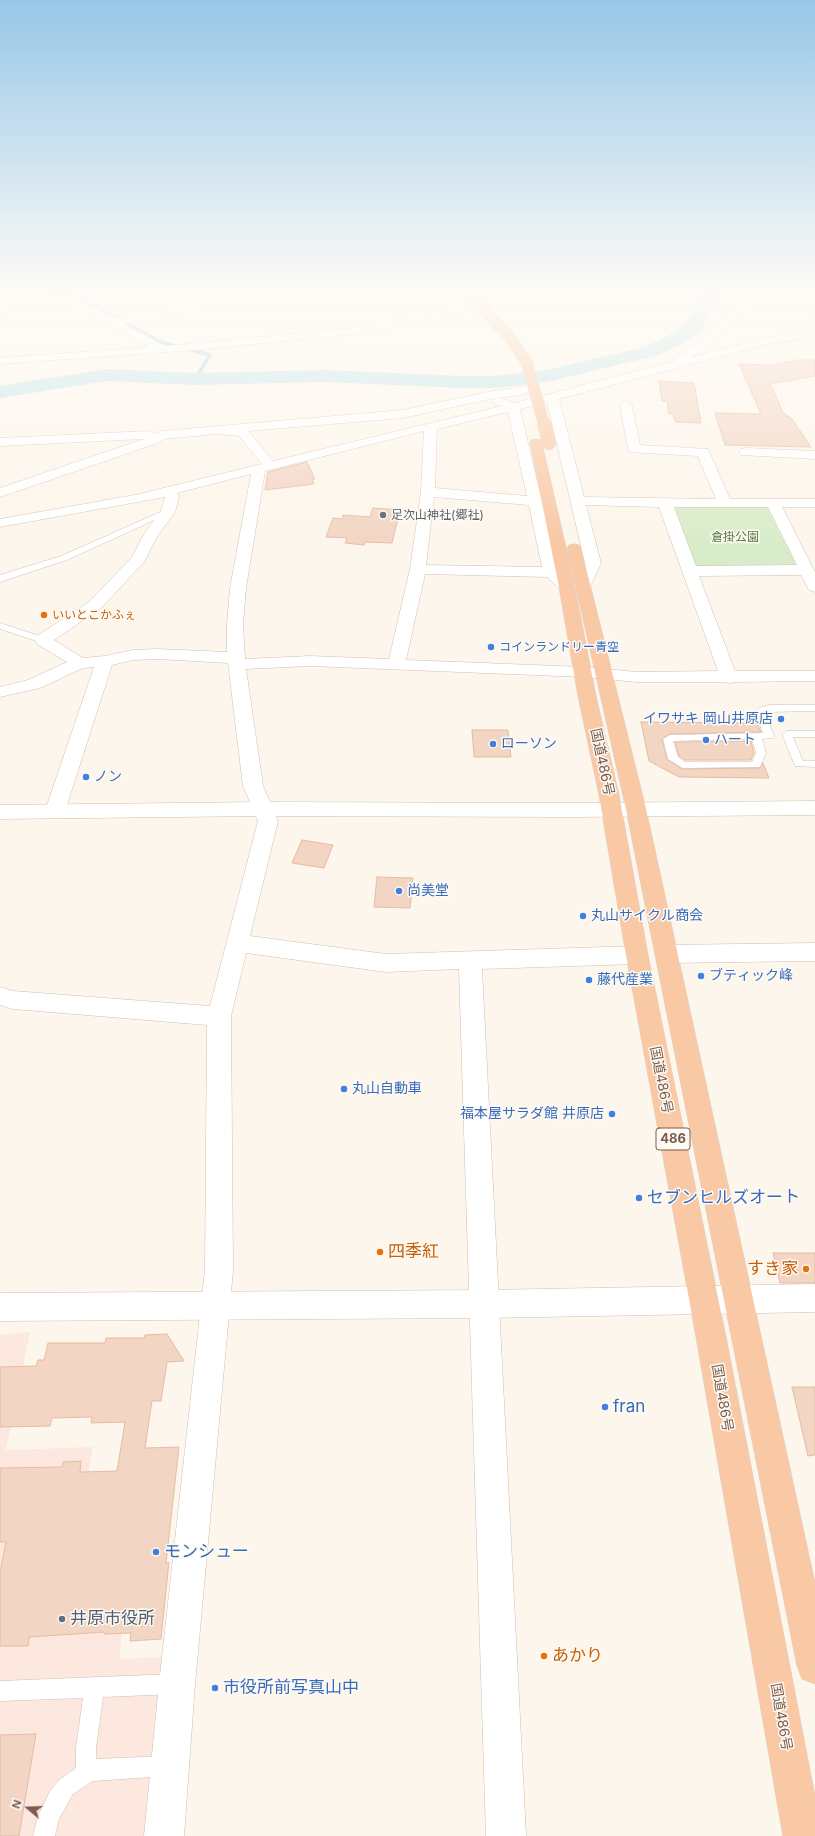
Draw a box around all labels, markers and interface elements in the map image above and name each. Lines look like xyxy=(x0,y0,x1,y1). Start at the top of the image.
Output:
place label: 足次山神社(郷社) xyxy=(391,508,484,522)
marker: 足次山神社(郷社) xyxy=(378,510,388,520)
park label: 倉掛公園 xyxy=(711,530,759,544)
place label: いいとこかふぇ xyxy=(52,608,136,622)
marker: いいとこかふぇ xyxy=(39,610,49,620)
place label: コインランドリー青空 xyxy=(499,640,619,654)
marker: コインランドリー青空 xyxy=(486,642,496,652)
place label: イワサキ 岡山井原店 xyxy=(643,711,773,727)
marker: イワサキ 岡山井原店 xyxy=(776,714,786,724)
street label: 国道486号 xyxy=(587,727,617,797)
place label: ハート xyxy=(714,732,756,748)
marker: ハート xyxy=(701,735,711,745)
place label: ローソン xyxy=(501,736,557,752)
marker: ローソン xyxy=(488,739,498,749)
place label: ノン xyxy=(94,769,122,785)
marker: ノン xyxy=(81,772,91,782)
place label: 尚美堂 xyxy=(407,883,449,899)
marker: 尚美堂 xyxy=(394,886,404,896)
place label: 丸山サイクル商会 xyxy=(591,908,703,924)
marker: 丸山サイクル商会 xyxy=(578,911,588,921)
place label: ブティック峰 xyxy=(709,968,793,984)
marker: ブティック峰 xyxy=(696,971,706,981)
place label: 藤代産業 xyxy=(597,972,653,988)
marker: 藤代産業 xyxy=(584,975,594,985)
street label: 国道486号 xyxy=(646,1045,676,1115)
place label: 丸山自動車 xyxy=(352,1081,422,1097)
marker: 丸山自動車 xyxy=(339,1084,349,1094)
place label: 福本屋サラダ館 井原店 xyxy=(460,1106,604,1122)
marker: 福本屋サラダ館 井原店 xyxy=(607,1109,617,1119)
road number: 486 xyxy=(656,1128,690,1150)
place label: セブンヒルズオート xyxy=(647,1188,800,1208)
marker: セブンヒルズオート xyxy=(634,1193,644,1203)
place label: 四季紅 xyxy=(388,1242,439,1262)
marker: 四季紅 xyxy=(375,1247,385,1257)
place label: すき家 xyxy=(747,1259,798,1279)
marker: すき家 xyxy=(801,1264,811,1274)
street label: 国道486号 xyxy=(708,1363,736,1433)
place label: fran xyxy=(613,1397,645,1417)
marker: fran xyxy=(600,1402,610,1412)
place label: モンシュー xyxy=(164,1542,249,1562)
marker: モンシュー xyxy=(151,1547,161,1557)
place label: 井原市役所 xyxy=(70,1609,155,1629)
marker: 井原市役所 xyxy=(57,1614,67,1624)
place label: あかり xyxy=(552,1646,603,1666)
marker: あかり xyxy=(539,1651,549,1661)
place label: 市役所前写真山中 xyxy=(223,1678,359,1698)
street label: 国道486号 xyxy=(767,1682,795,1752)
marker: 市役所前写真山中 xyxy=(210,1683,220,1693)
north arrow xyxy=(8,1788,48,1828)
text: N xyxy=(9,1798,25,1810)

